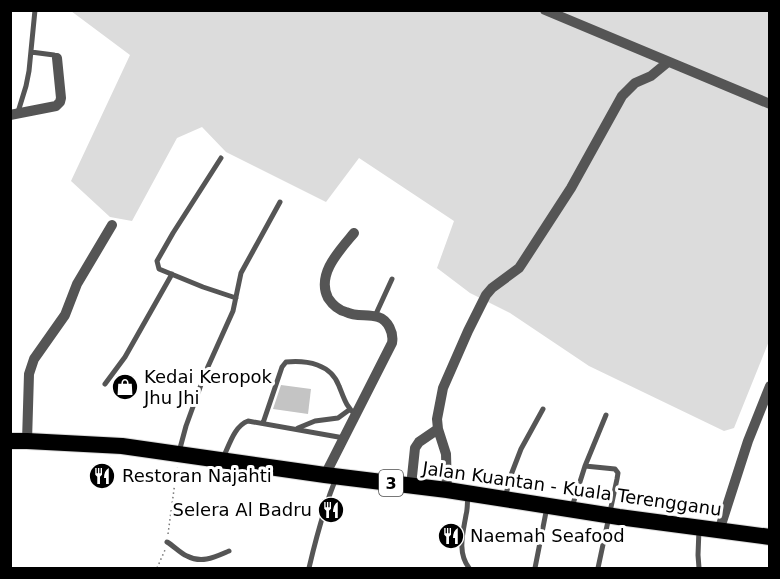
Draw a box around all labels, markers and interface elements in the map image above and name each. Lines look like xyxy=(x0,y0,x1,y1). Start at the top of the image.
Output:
place label: Kedai Keropok Jhu Jhi xyxy=(143,366,273,408)
shop icon: Kedai Keropok Jhu Jhi xyxy=(110,372,140,402)
street label: Jalan Kuantan - Kuala Terengganu xyxy=(420,457,723,520)
restaurant icon: Restoran Najahti xyxy=(87,461,117,491)
place label: Restoran Najahti xyxy=(122,465,272,486)
road number: 3 xyxy=(379,470,403,496)
restaurant icon: Selera Al Badru xyxy=(316,495,346,525)
place label: Selera Al Badru xyxy=(173,499,312,520)
restaurant icon: Naemah Seafood xyxy=(436,521,466,551)
place label: Naemah Seafood xyxy=(470,525,625,546)

